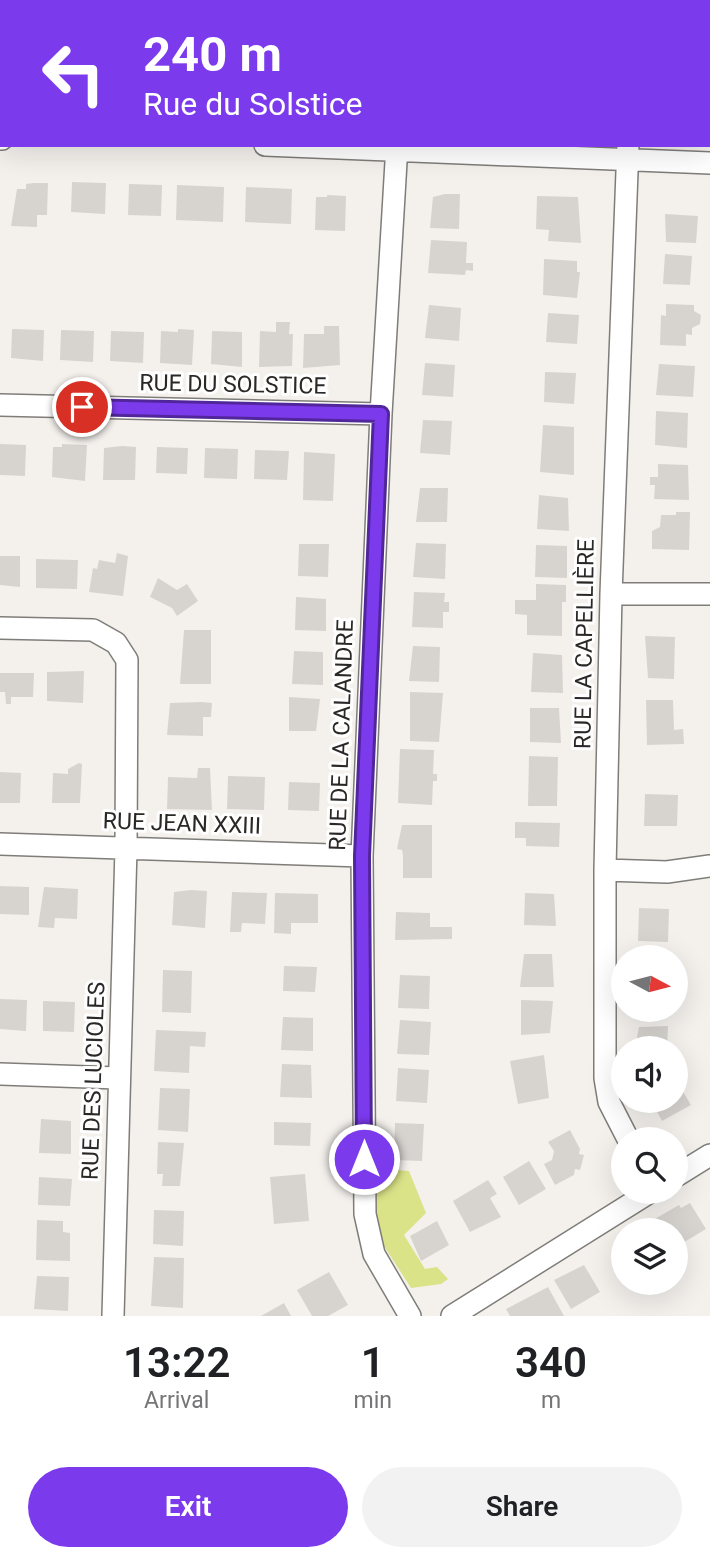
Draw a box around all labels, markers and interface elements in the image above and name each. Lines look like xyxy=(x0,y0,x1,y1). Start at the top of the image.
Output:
text: 240 m xyxy=(143,26,282,83)
icon: left xyxy=(28,28,119,119)
text: Rue du Solstice xyxy=(143,85,362,123)
street label: RUE DU SOLSTICE xyxy=(139,369,327,400)
pin xyxy=(52,377,112,437)
icon: arrive xyxy=(63,388,101,426)
street label: RUE LA CAPELLIÈRE xyxy=(568,539,600,749)
street label: RUE DE LA CALANDRE xyxy=(324,619,359,851)
street label: RUE JEAN XXIII xyxy=(102,807,262,840)
north arrow xyxy=(611,945,688,1022)
map controls xyxy=(611,945,688,1295)
street label: RUE DES LUCIOLES xyxy=(77,981,110,1181)
button: sound xyxy=(611,1036,688,1113)
position arrow xyxy=(327,1122,401,1196)
button: search xyxy=(611,1127,688,1204)
button: layers xyxy=(611,1218,688,1295)
text: 13:22 xyxy=(123,1338,230,1387)
text: 1 xyxy=(361,1338,385,1387)
text: 340 xyxy=(515,1338,587,1387)
text: Arrival xyxy=(144,1387,209,1414)
text: min xyxy=(353,1387,392,1414)
text: m xyxy=(541,1387,561,1414)
button: Exit xyxy=(28,1467,348,1547)
button: Share xyxy=(362,1467,682,1547)

